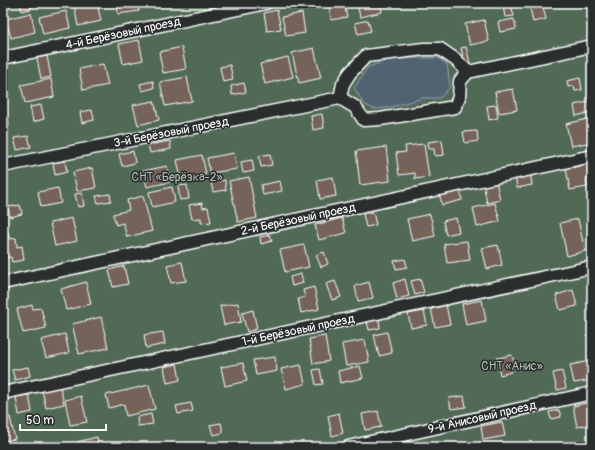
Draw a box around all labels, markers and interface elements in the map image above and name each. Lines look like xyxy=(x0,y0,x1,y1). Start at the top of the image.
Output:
street label: 4-й Берёзовый проезд xyxy=(64,14,183,53)
street label: 3-й Берёзовый проезд xyxy=(112,114,231,151)
park label: СНТ «Берёзка-2» xyxy=(132,170,222,185)
street label: 2-й Берёзовый проезд xyxy=(239,200,358,239)
street label: 1-й Берёзовый проезд xyxy=(240,311,357,350)
park label: СНТ «Анис» xyxy=(481,359,543,374)
street label: 9-й Анисовый проезд xyxy=(427,398,538,437)
scale bar xyxy=(20,406,106,432)
text: 50 m xyxy=(26,413,54,428)

